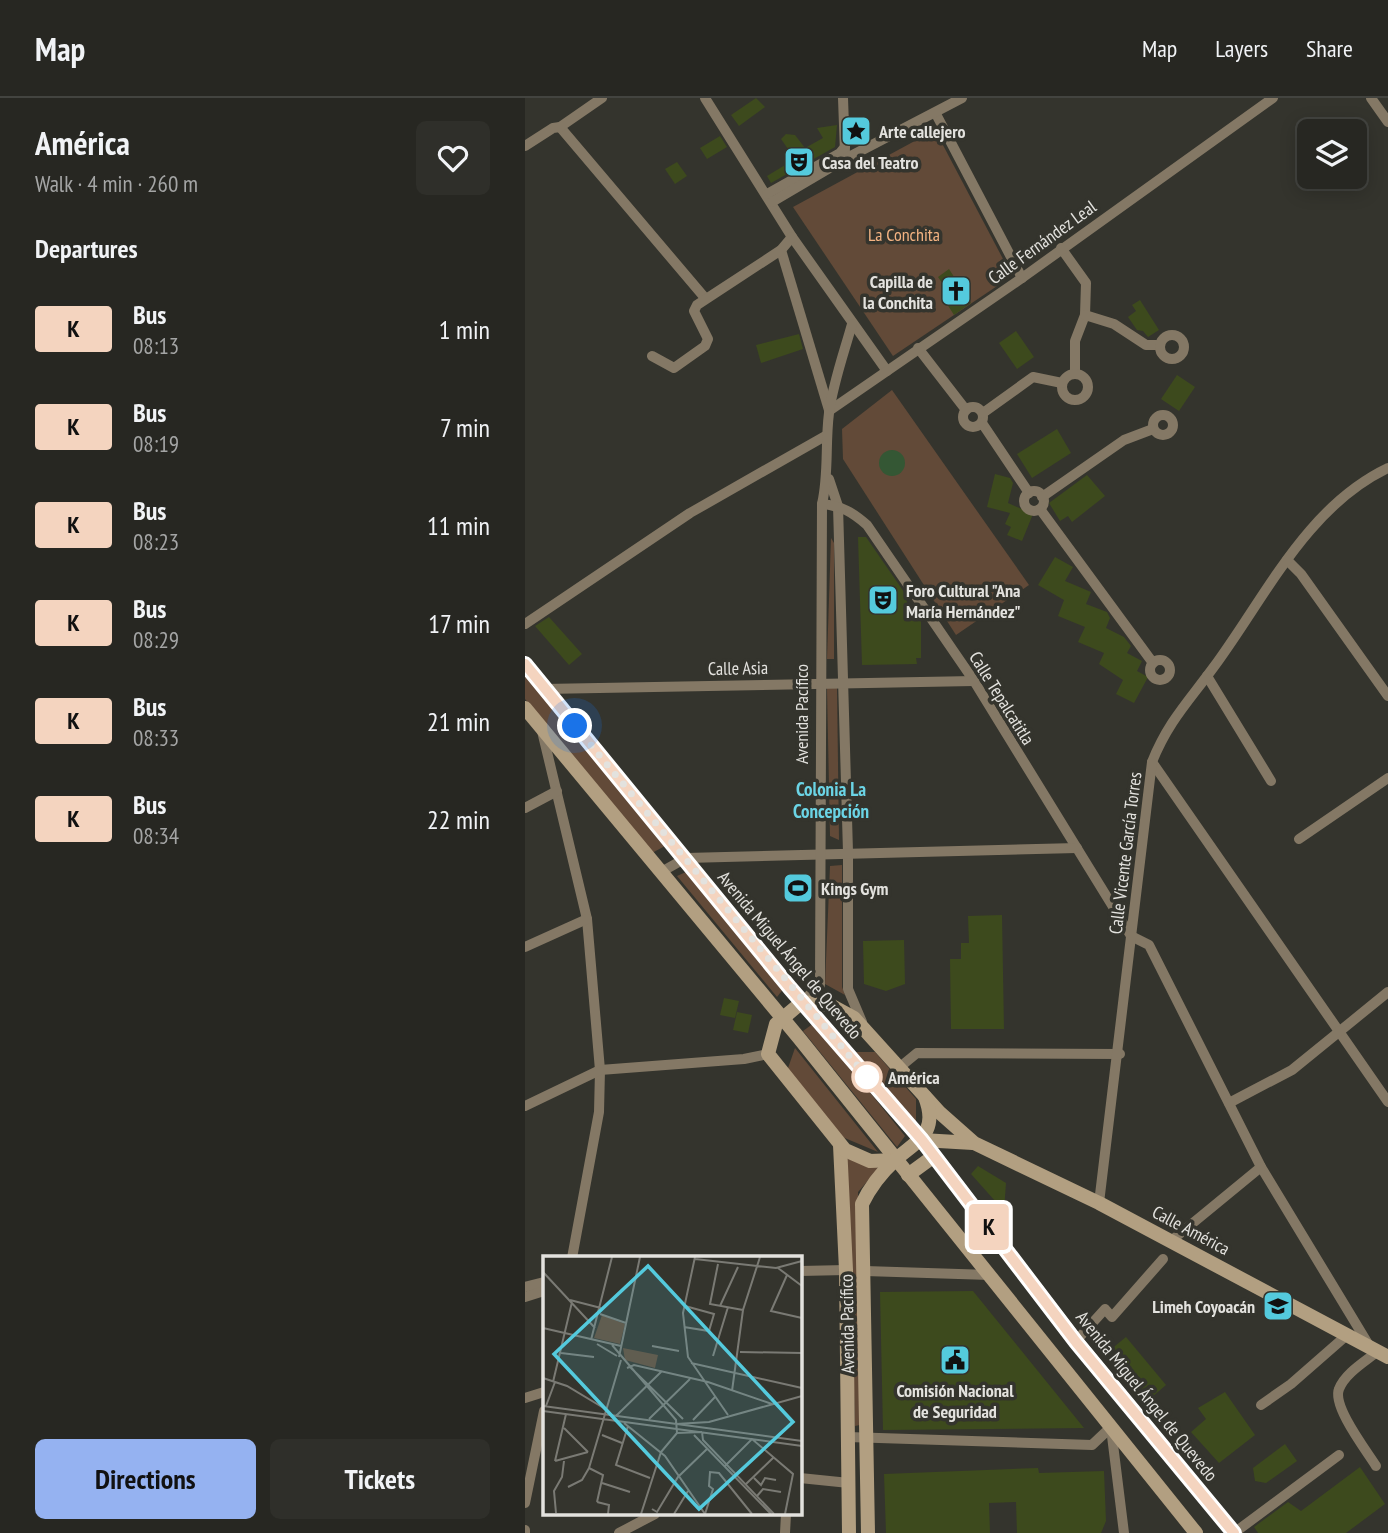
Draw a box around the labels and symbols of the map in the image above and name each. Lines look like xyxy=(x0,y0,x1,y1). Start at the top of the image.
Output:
place icon: Arte callejero xyxy=(839,114,873,148)
place label: Arte callejero xyxy=(878,120,966,143)
theatre icon: Casa del Teatro xyxy=(782,145,816,179)
place label: Casa del Teatro xyxy=(822,151,918,174)
street label: Calle Fernández Leal xyxy=(983,195,1101,289)
park label: La Conchita xyxy=(868,223,940,246)
place label: Capilla de la Conchita xyxy=(863,270,933,314)
church icon: Capilla de la Conchita xyxy=(939,274,973,308)
place label: Foro Cultural "Ana María Hernández" xyxy=(906,579,1021,623)
theatre icon: Foro Cultural "Ana María Hernández" xyxy=(866,583,900,617)
street label: Calle Tepalcatitla xyxy=(964,647,1040,749)
street label: Calle Asia xyxy=(708,656,768,680)
street label: Avenida Pacífico xyxy=(790,664,813,764)
your location xyxy=(557,708,592,743)
street label: Calle Vicente García Torres xyxy=(1104,771,1146,935)
district label: Colonia La Concepción xyxy=(793,777,869,823)
street label: Avenida Miguel Ángel de Quevedo xyxy=(713,866,867,1044)
sports icon: Kings Gym xyxy=(781,871,815,905)
place label: Kings Gym xyxy=(821,877,888,900)
marker: América xyxy=(852,1062,882,1092)
place label: América xyxy=(887,1066,940,1089)
street label: Calle América xyxy=(1148,1200,1234,1260)
line badge: K xyxy=(966,1204,1012,1250)
inset map xyxy=(543,1256,801,1516)
street label: Avenida Pacífico xyxy=(835,1274,859,1374)
school or university icon: Limeh Coyoacán xyxy=(1261,1289,1295,1323)
place label: Limeh Coyoacán xyxy=(1152,1295,1255,1318)
street label: Avenida Miguel Ángel de Quevedo xyxy=(1071,1306,1223,1486)
public building icon: Comisión Nacional de Seguridad xyxy=(938,1343,972,1377)
place label: Comisión Nacional de Seguridad xyxy=(896,1379,1014,1423)

